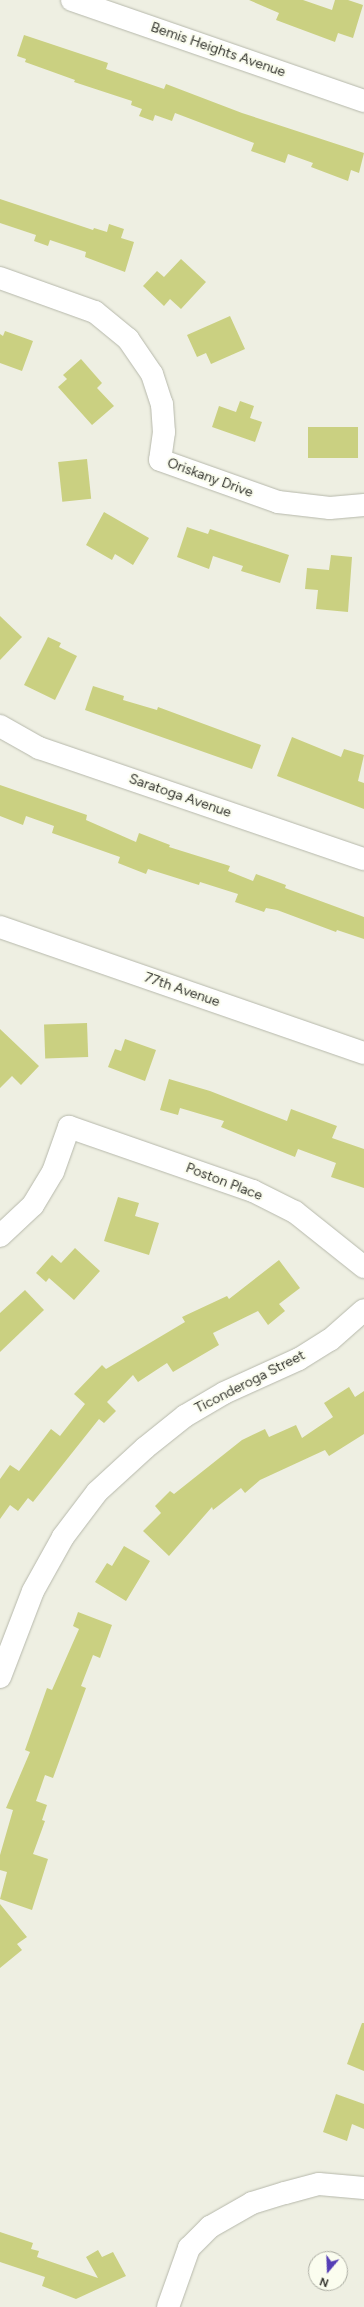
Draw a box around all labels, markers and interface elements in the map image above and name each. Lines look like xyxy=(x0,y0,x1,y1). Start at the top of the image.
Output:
street label: Bemis Heights Avenue xyxy=(148,19,288,81)
street label: Oriskany Drive xyxy=(165,455,255,501)
street label: Saratoga Avenue xyxy=(127,771,233,821)
street label: 77th Avenue xyxy=(142,969,222,1011)
street label: Poston Place xyxy=(183,1160,265,1204)
street label: Ticonderoga Street xyxy=(192,1347,308,1417)
north arrow xyxy=(308,2251,348,2291)
text: N xyxy=(318,2274,330,2289)

